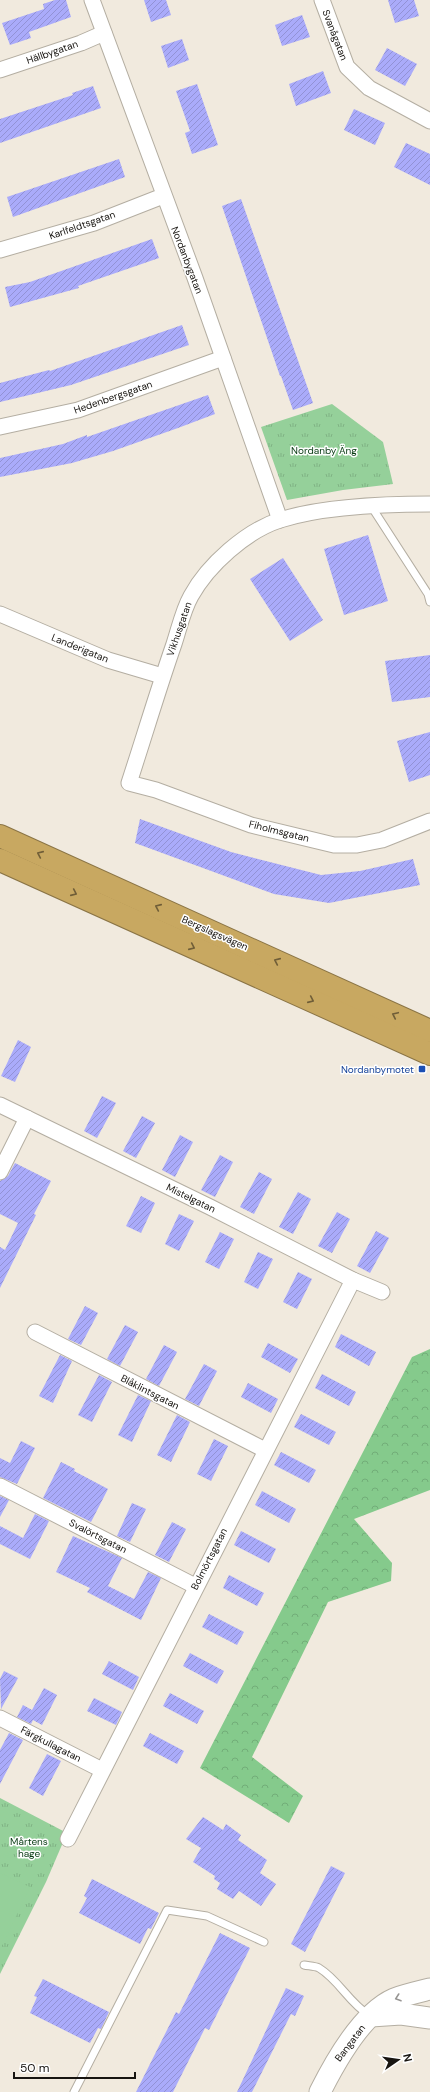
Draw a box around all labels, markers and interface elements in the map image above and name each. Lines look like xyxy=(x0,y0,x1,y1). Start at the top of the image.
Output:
street label: Svanågatan xyxy=(319,8,351,63)
street label: Hällbygatan xyxy=(24,37,80,67)
street label: Karlfeldtsgatan xyxy=(47,207,117,242)
street label: Nordanbygatan xyxy=(168,225,206,296)
street label: Hedenbergsgatan xyxy=(72,377,154,417)
park label: Nordanby Äng xyxy=(291,444,357,457)
street label: Vikhusgatan xyxy=(164,600,194,658)
street label: Landerigatan xyxy=(50,631,111,665)
street label: Fiholmsgatan xyxy=(248,817,311,845)
one-way arrow xyxy=(36,850,43,858)
one-way arrow xyxy=(69,888,77,896)
one-way arrow xyxy=(155,904,162,912)
street label: Bergslagsvägen xyxy=(180,913,250,954)
one-way arrow xyxy=(189,942,196,950)
one-way arrow xyxy=(273,958,281,966)
one-way arrow xyxy=(306,995,314,1003)
one-way arrow xyxy=(391,1012,399,1020)
place label: Nordanbymotet xyxy=(341,1063,414,1076)
marker: Nordanbymotet xyxy=(417,1064,427,1074)
street label: Mistelgatan xyxy=(164,1180,218,1216)
street label: Blåklintsgatan xyxy=(119,1372,182,1412)
street label: Svalörtsgatan xyxy=(67,1516,129,1556)
street label: Bolmörtsgatan xyxy=(188,1526,230,1592)
street label: Färgkullagatan xyxy=(19,1723,84,1765)
park label: Mårtens hage xyxy=(10,1835,48,1860)
one-way arrow xyxy=(395,1994,402,2002)
street label: Bangatan xyxy=(332,2022,368,2064)
north arrow xyxy=(378,2040,418,2080)
text: N xyxy=(400,2052,415,2063)
scale bar xyxy=(14,2054,135,2080)
text: 50 m xyxy=(20,2060,49,2076)

